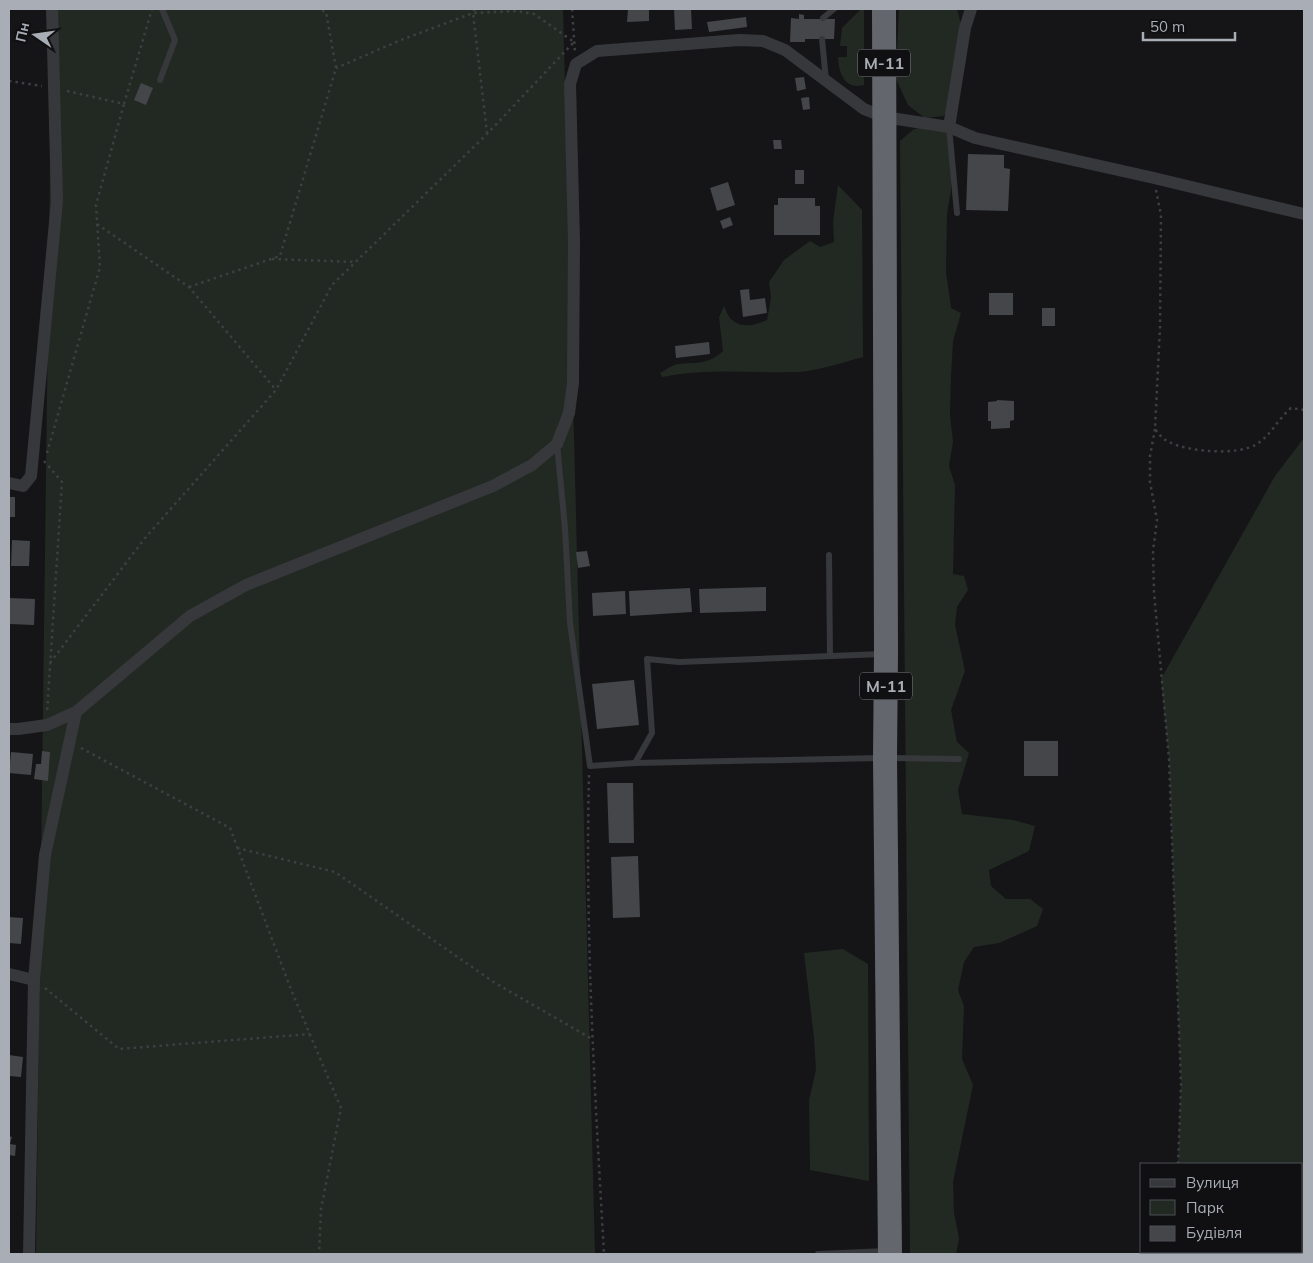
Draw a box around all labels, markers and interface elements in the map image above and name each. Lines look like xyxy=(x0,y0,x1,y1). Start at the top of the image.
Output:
north arrow xyxy=(10,10,60,60)
scale bar xyxy=(1143,10,1236,42)
text: 50 m xyxy=(1150,17,1185,36)
text: Пн xyxy=(11,21,33,44)
road number: М-11 xyxy=(858,49,910,76)
road number: М-11 xyxy=(860,672,912,699)
legend xyxy=(1140,1163,1303,1253)
text: Вулиця xyxy=(1186,1173,1239,1192)
text: Парк xyxy=(1186,1198,1225,1217)
text: Будівля xyxy=(1186,1223,1242,1242)

